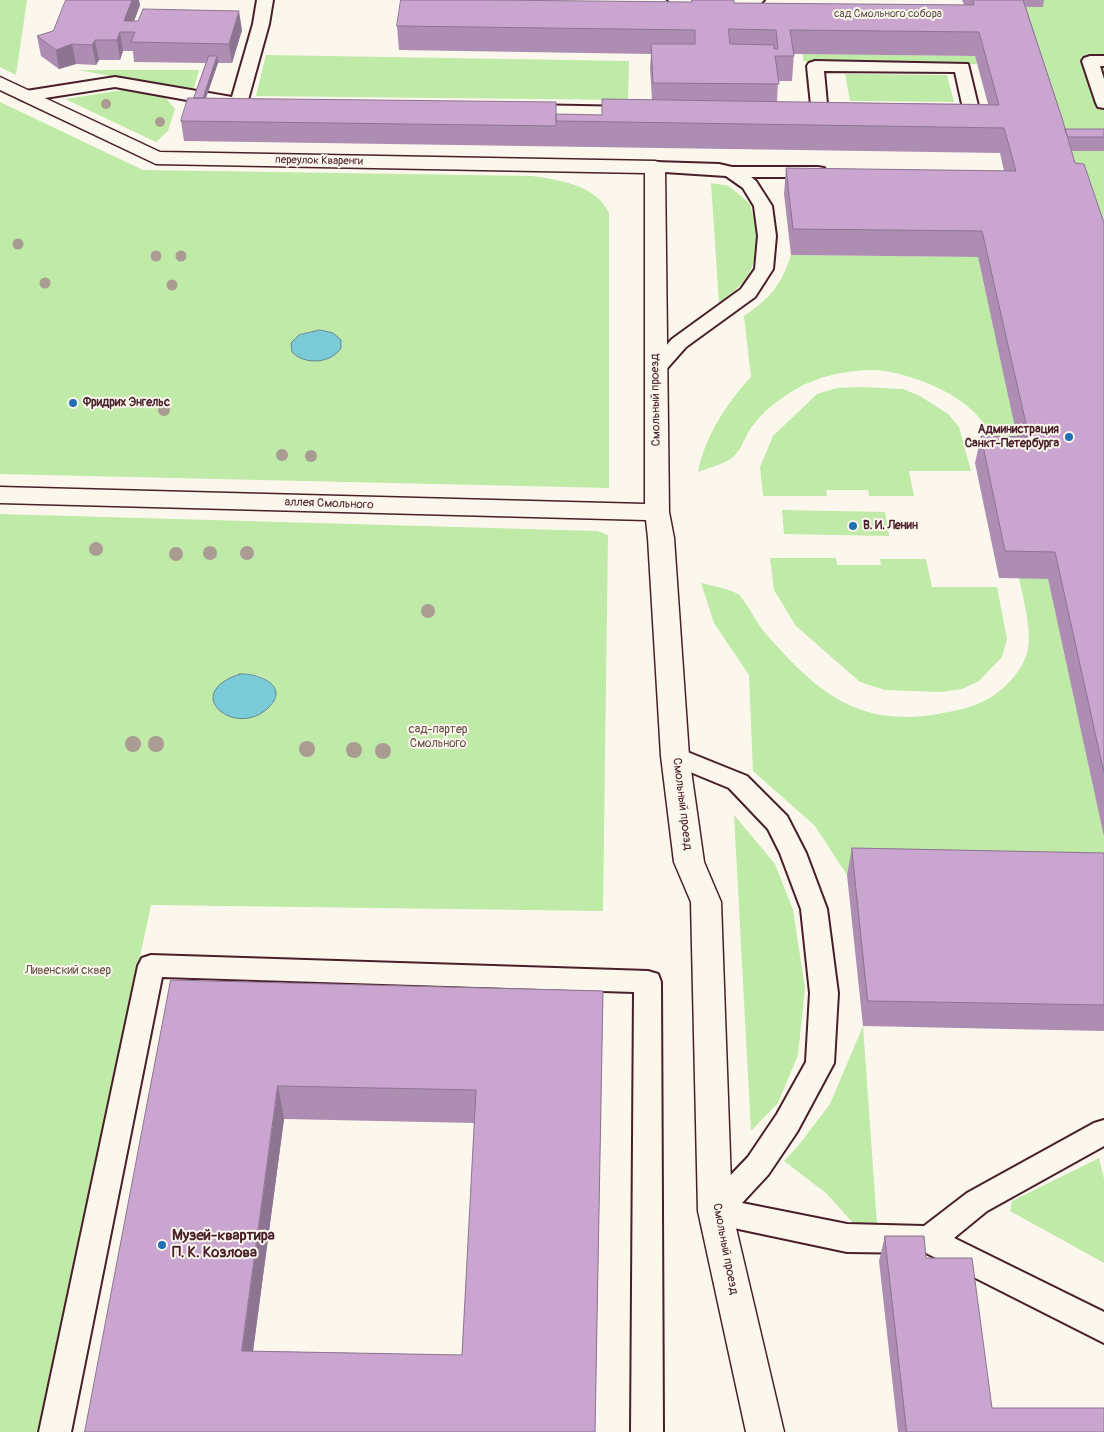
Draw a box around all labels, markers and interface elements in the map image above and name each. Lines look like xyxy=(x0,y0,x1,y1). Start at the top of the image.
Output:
park label: сад Смольного собора xyxy=(834,7,942,21)
street label: переулок Кваренги xyxy=(275,154,363,168)
street label: Смольный проезд xyxy=(648,353,664,447)
place label: Фридрих Энгельс xyxy=(83,396,170,410)
marker: Фридрих Энгельс xyxy=(67,397,79,409)
place label: Администрация Санкт-Петербурга xyxy=(965,423,1059,451)
marker: Администрация Санкт-Петербурга xyxy=(1063,431,1075,443)
street label: аллея Смольного xyxy=(284,495,374,513)
place label: В. И. Ленин xyxy=(863,519,918,533)
marker: В. И. Ленин xyxy=(847,520,859,532)
park label: сад-партер Смольного xyxy=(409,723,467,751)
street label: Смольный проезд xyxy=(669,757,695,851)
park label: Ливенский сквер xyxy=(25,964,111,978)
street label: Смольный проезд xyxy=(709,1202,741,1296)
place label: Музей-квартира П. К. Козлова xyxy=(172,1227,275,1262)
marker: Музей-квартира П. К. Козлова xyxy=(156,1239,168,1251)

